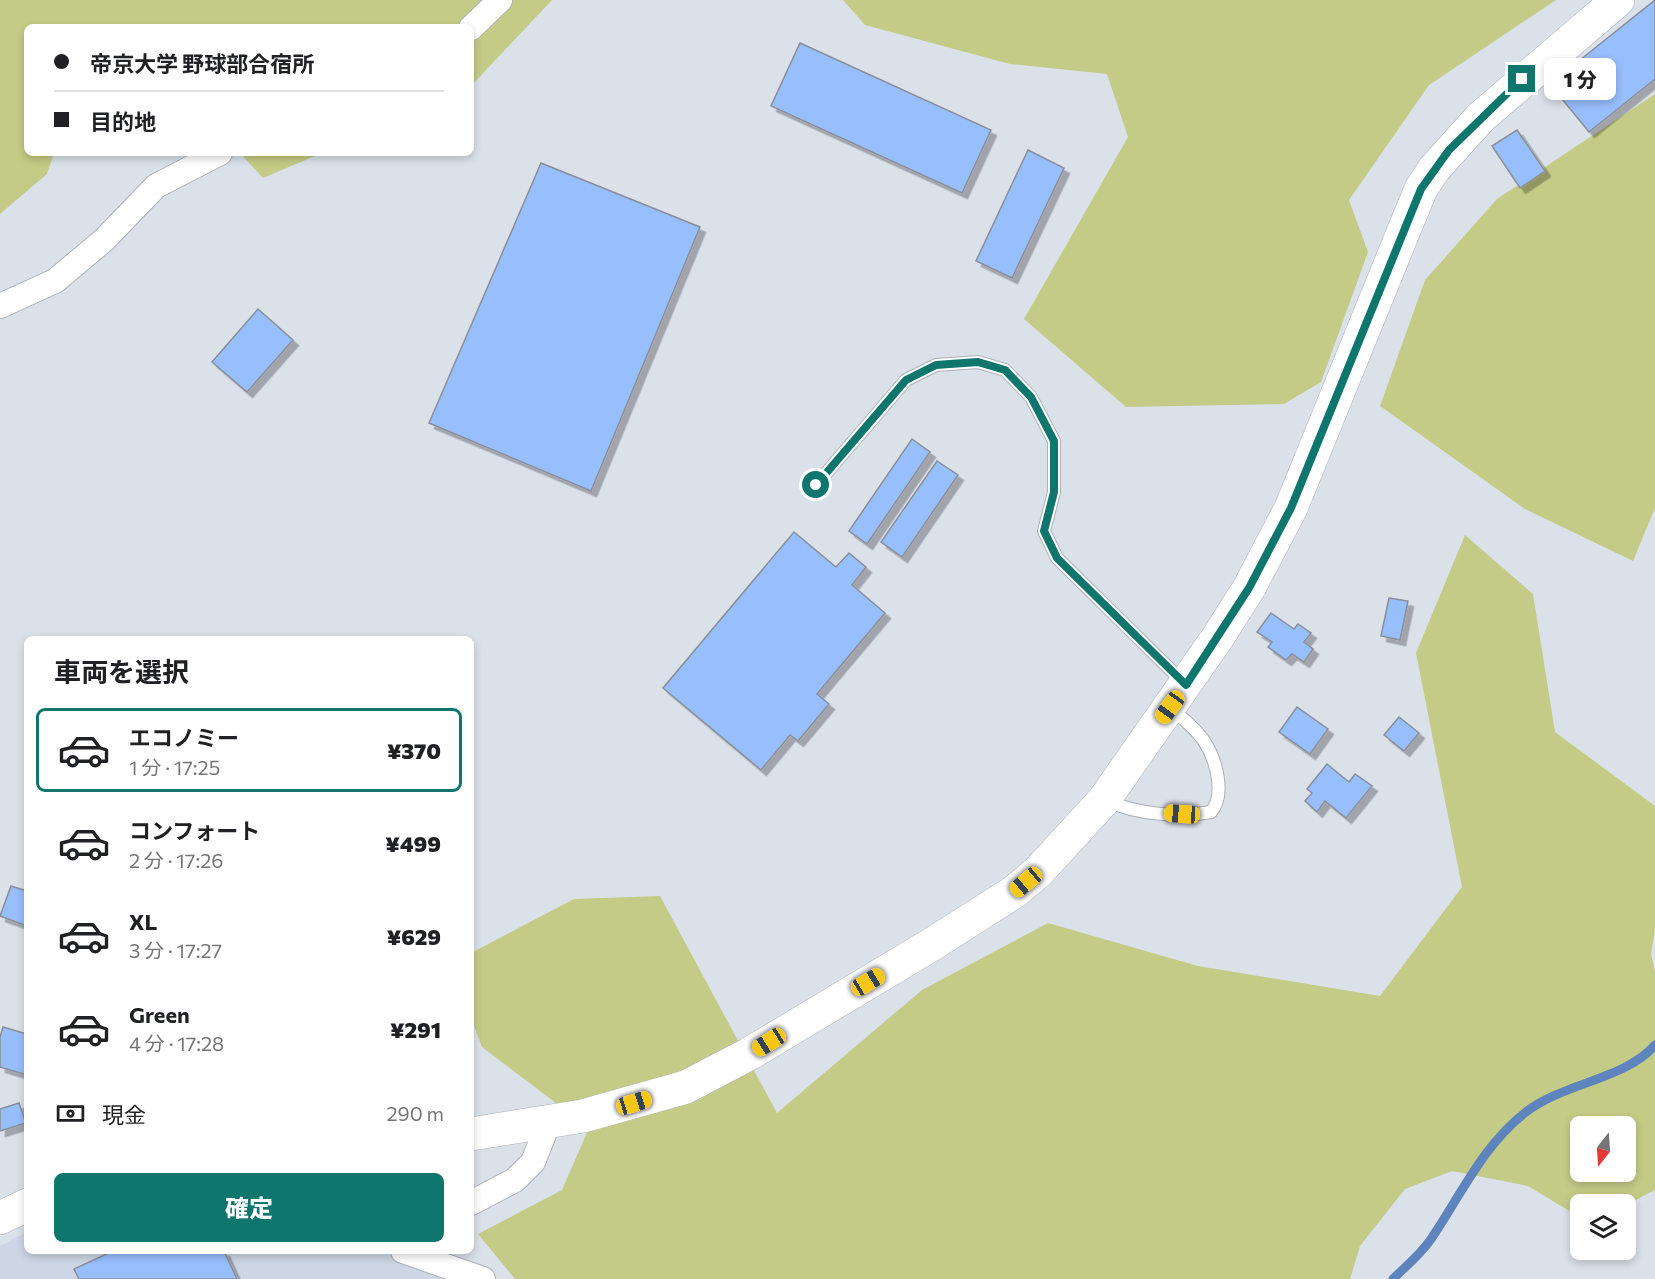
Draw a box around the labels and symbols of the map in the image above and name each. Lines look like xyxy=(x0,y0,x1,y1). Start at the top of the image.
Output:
callout: 1 分 xyxy=(1543,58,1615,100)
route end xyxy=(1508,65,1535,92)
route start xyxy=(802,471,829,498)
car xyxy=(1152,687,1188,727)
car xyxy=(1163,804,1201,824)
car xyxy=(1006,864,1046,900)
car xyxy=(848,965,888,999)
car xyxy=(749,1025,789,1059)
car xyxy=(614,1089,654,1117)
north arrow xyxy=(1570,1116,1636,1182)

